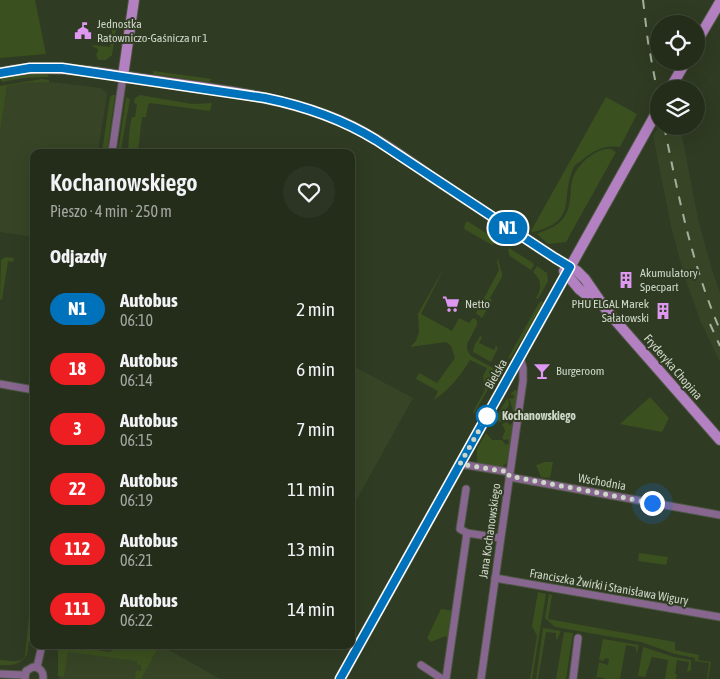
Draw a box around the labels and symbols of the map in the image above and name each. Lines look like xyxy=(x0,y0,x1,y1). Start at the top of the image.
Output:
place label: Jednostka Ratowniczo-Gaśnicza nr 1 xyxy=(97,17,208,45)
public building icon: Jednostka Ratowniczo-Gaśnicza nr 1 xyxy=(73,21,93,41)
line badge: N1 xyxy=(486,212,530,244)
place label: Akumulatory Specpart xyxy=(640,266,698,294)
building icon: Akumulatory Specpart xyxy=(616,270,636,290)
supermarket icon: Netto xyxy=(441,294,461,314)
place label: Netto xyxy=(465,297,490,311)
place label: PHU ELGAL Marek Sałatowski xyxy=(571,297,650,325)
building icon: PHU ELGAL Marek Sałatowski xyxy=(653,301,673,321)
street label: Fryderyka Chopina xyxy=(641,332,705,402)
street label: Bielska xyxy=(482,357,510,391)
bar icon: Burgeroom xyxy=(532,361,552,381)
place label: Burgeroom xyxy=(556,364,605,378)
marker: Kochanowskiego xyxy=(476,405,498,427)
place label: Kochanowskiego xyxy=(502,409,576,423)
street label: Wschodnia xyxy=(577,471,627,493)
street label: Jana Kochanowskiego xyxy=(476,482,504,580)
your location xyxy=(640,491,665,516)
street label: Franciszka Żwirki i Stanisława Wigury xyxy=(529,566,690,608)

